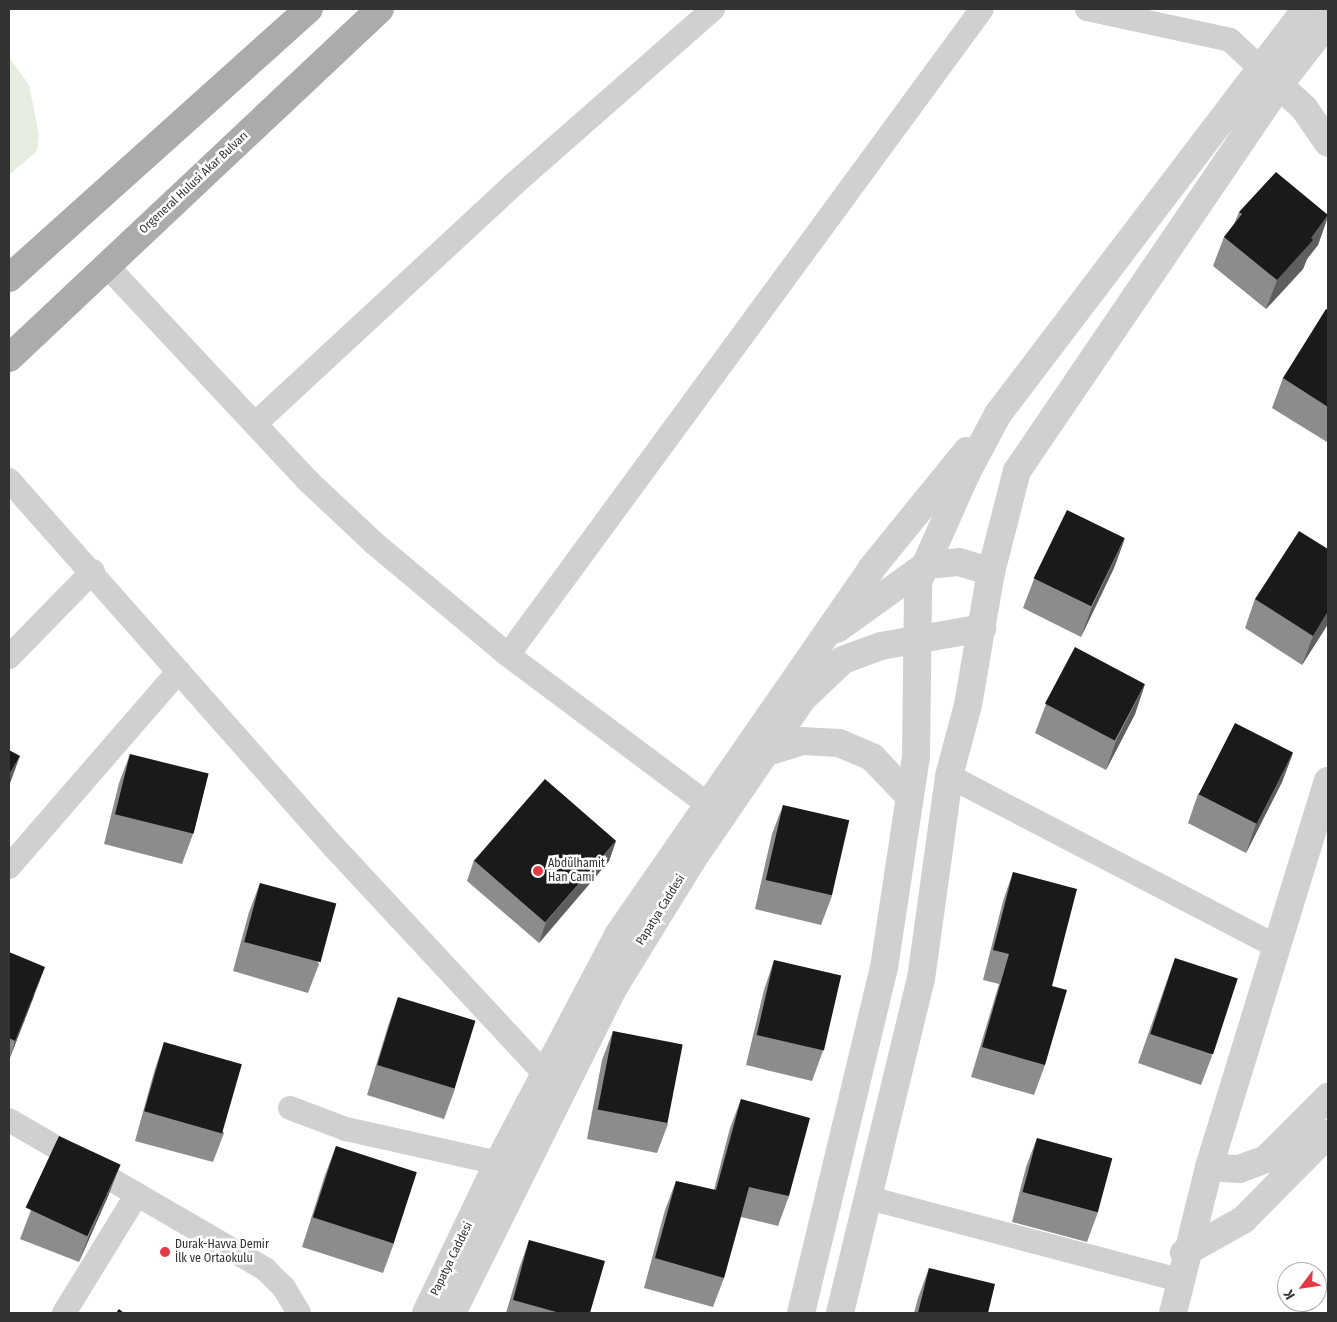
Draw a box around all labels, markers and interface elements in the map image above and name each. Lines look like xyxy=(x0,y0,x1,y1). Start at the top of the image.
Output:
street label: Orgeneral Hulusi Akar Bulvarı xyxy=(137,129,251,237)
place label: Abdülhamit Han Cami xyxy=(548,857,605,885)
marker: Abdülhamit Han Cami xyxy=(532,865,544,877)
street label: Papatya Caddesi xyxy=(634,872,688,948)
street label: Papatya Caddesi xyxy=(428,1220,476,1298)
place label: Durak-Havva Demir İlk ve Ortaokulu xyxy=(175,1238,269,1266)
marker: Durak-Havva Demir İlk ve Ortaokulu xyxy=(159,1246,171,1258)
north arrow xyxy=(1277,1262,1327,1312)
text: K xyxy=(1280,1287,1299,1302)

